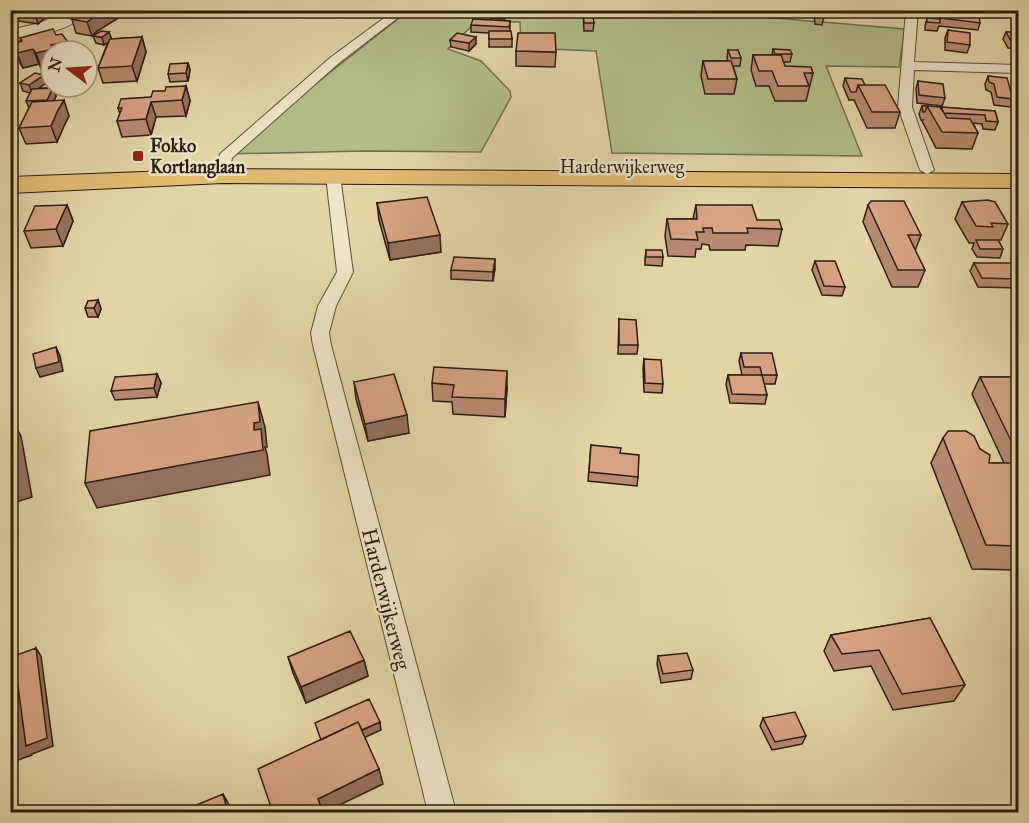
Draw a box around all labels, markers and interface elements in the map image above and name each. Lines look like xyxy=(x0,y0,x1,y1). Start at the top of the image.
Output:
north arrow xyxy=(39,39,99,99)
text: N xyxy=(44,55,66,74)
place label: Fokko Kortlanglaan xyxy=(150,135,245,179)
marker: Fokko Kortlanglaan xyxy=(131,149,145,163)
street label: Harderwijkerweg xyxy=(560,156,685,179)
street label: Harderwijkerweg xyxy=(356,525,416,673)

